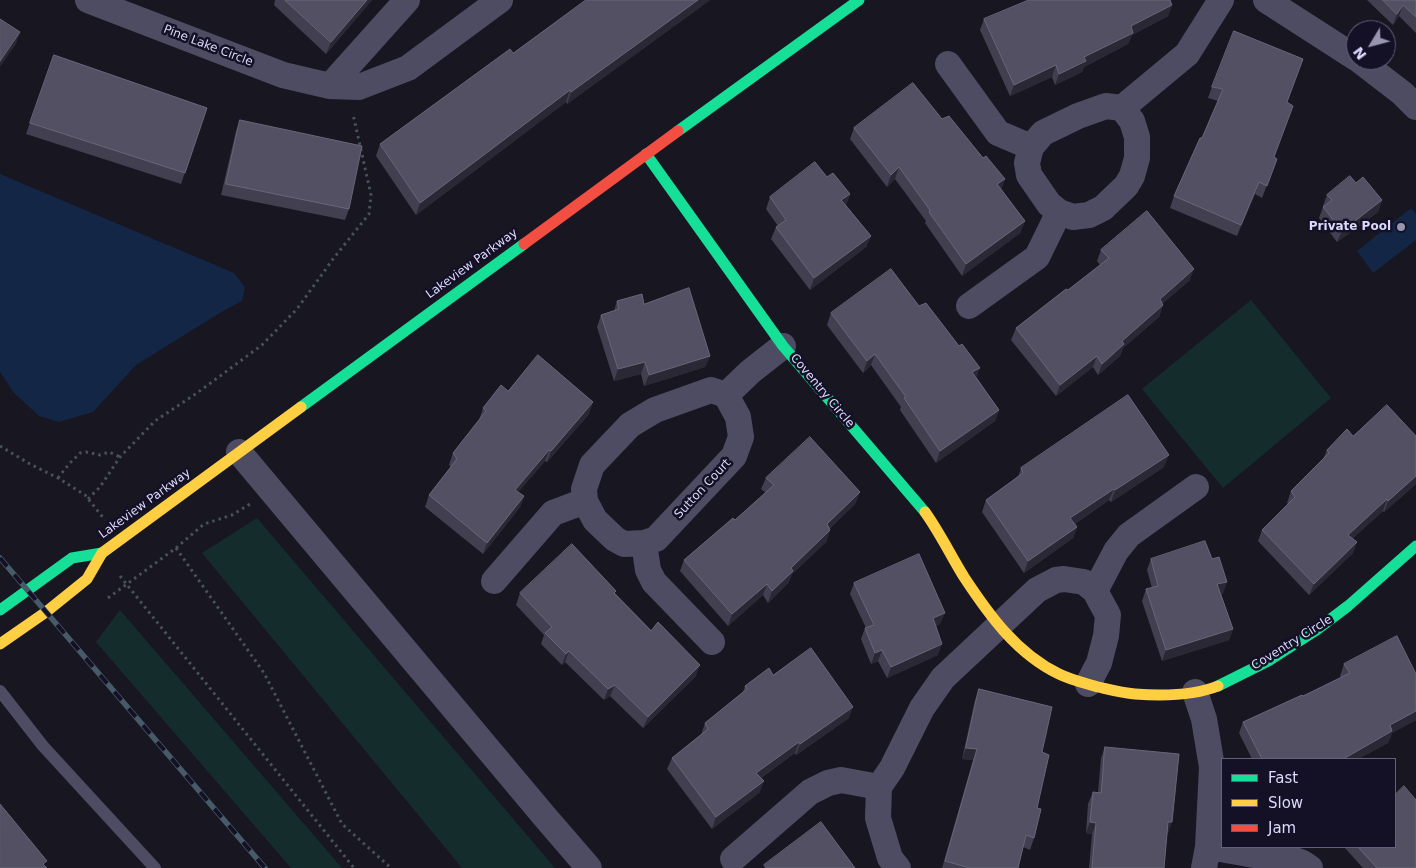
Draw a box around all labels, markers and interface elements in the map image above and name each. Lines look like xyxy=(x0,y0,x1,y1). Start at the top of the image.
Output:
north arrow xyxy=(1346,20,1396,70)
street label: Pine Lake Circle xyxy=(161,22,255,70)
text: N xyxy=(1350,44,1370,63)
place label: Private Pool xyxy=(1309,220,1391,234)
marker: Private Pool xyxy=(1395,221,1407,233)
street label: Lakeview Parkway xyxy=(423,226,521,302)
street label: Coventry Circle xyxy=(787,351,857,431)
street label: Sutton Court xyxy=(672,456,734,522)
street label: Lakeview Parkway xyxy=(96,466,194,542)
street label: Coventry Circle xyxy=(1249,613,1335,673)
legend xyxy=(1221,758,1396,848)
text: Fast xyxy=(1268,769,1298,787)
text: Slow xyxy=(1268,794,1303,812)
text: Jam xyxy=(1268,819,1296,837)

